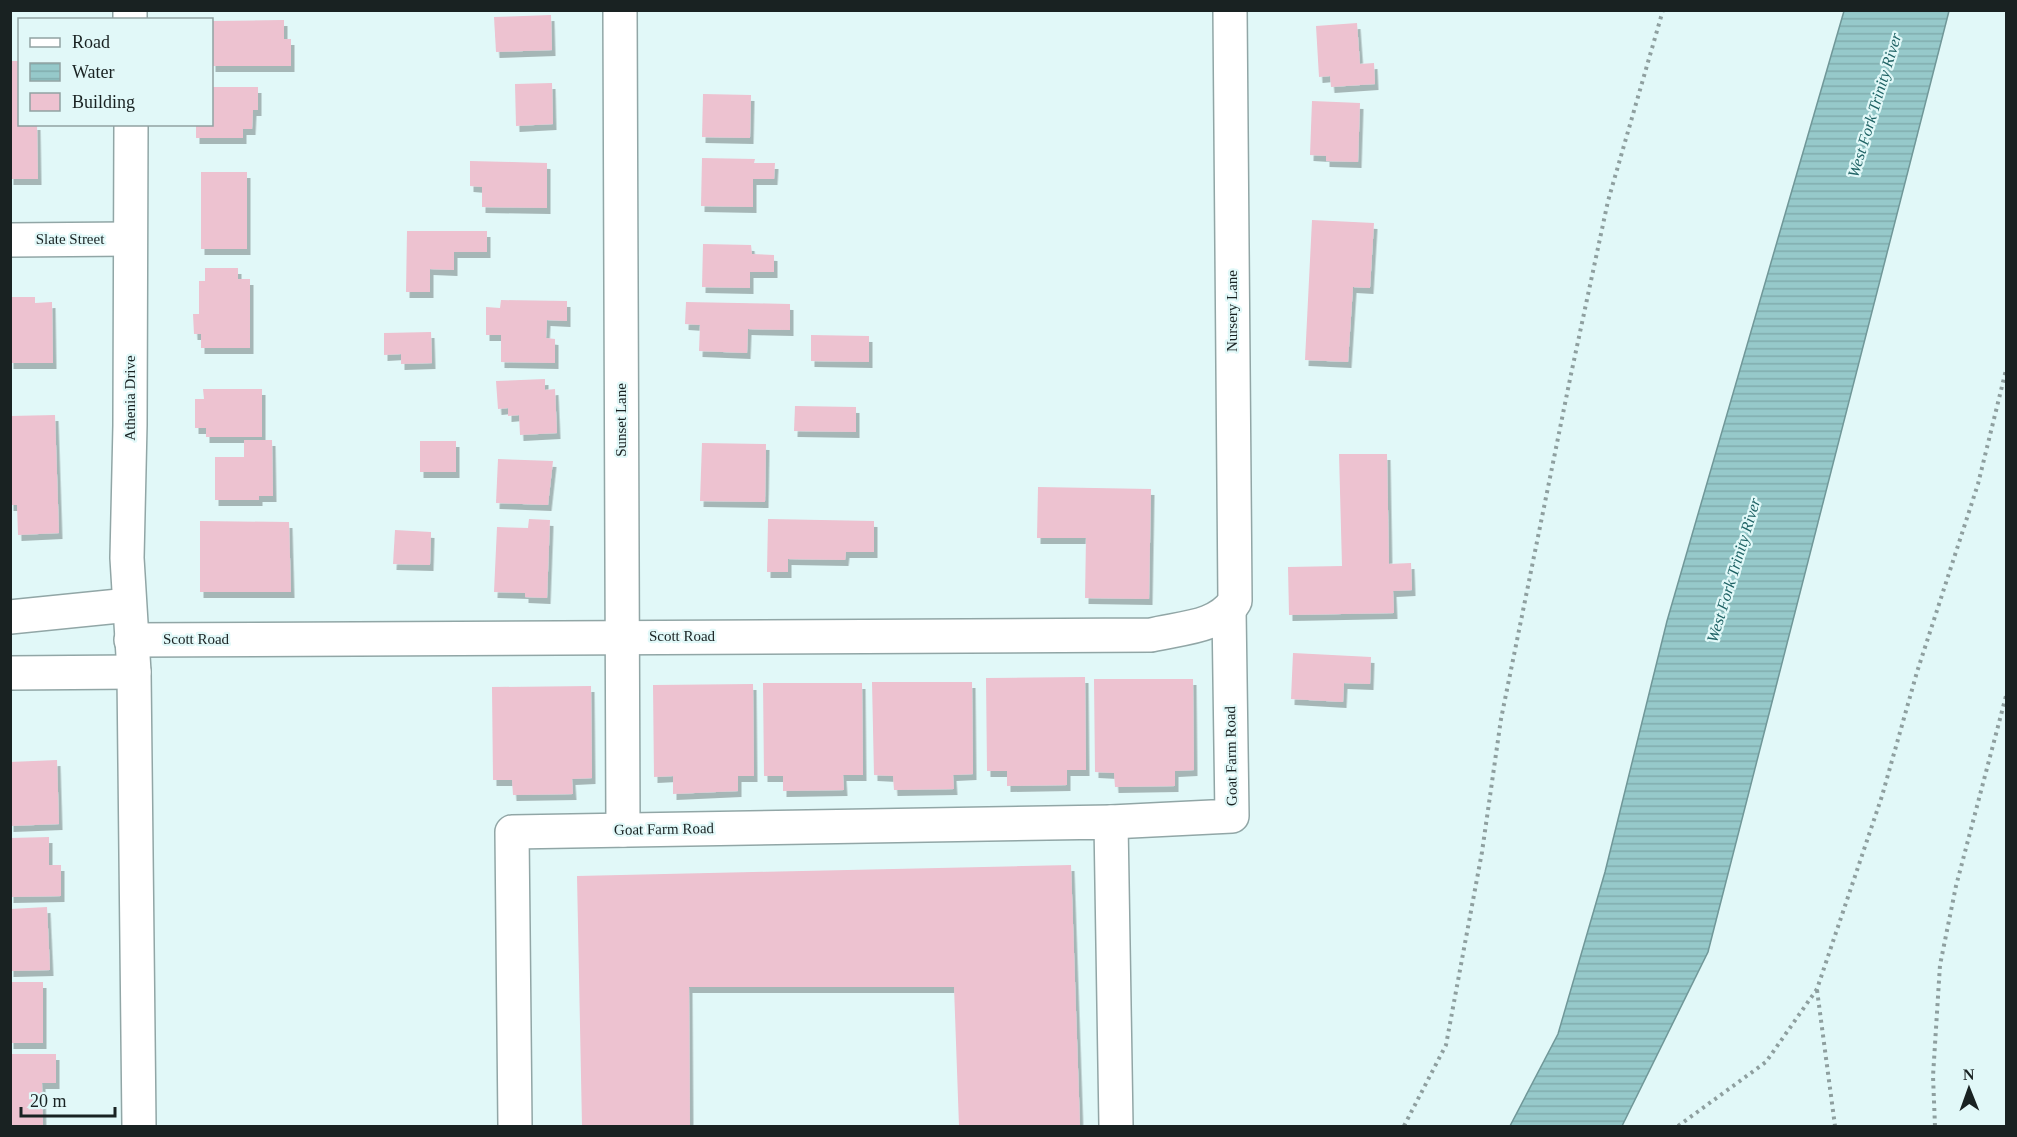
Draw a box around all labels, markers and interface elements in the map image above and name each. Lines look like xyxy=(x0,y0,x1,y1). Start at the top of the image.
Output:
legend xyxy=(18,18,213,126)
water label: West Fork Trinity River xyxy=(1844,30,1906,180)
text: Road xyxy=(72,32,110,52)
text: Water xyxy=(72,62,115,82)
text: Building xyxy=(72,92,135,112)
street label: Slate Street xyxy=(36,231,105,247)
street label: Nursery Lane xyxy=(1224,270,1240,352)
street label: Athenia Drive xyxy=(122,355,138,441)
street label: Sunset Lane xyxy=(613,383,629,457)
water label: West Fork Trinity River xyxy=(1703,495,1765,645)
street label: Scott Road xyxy=(649,628,716,644)
street label: Scott Road xyxy=(163,631,230,647)
street label: Goat Farm Road xyxy=(1222,705,1240,806)
street label: Goat Farm Road xyxy=(614,820,715,838)
north arrow xyxy=(1939,1059,1999,1119)
text: N xyxy=(1963,1066,1975,1083)
scale bar xyxy=(21,1080,116,1118)
text: 20 m xyxy=(30,1091,67,1111)

